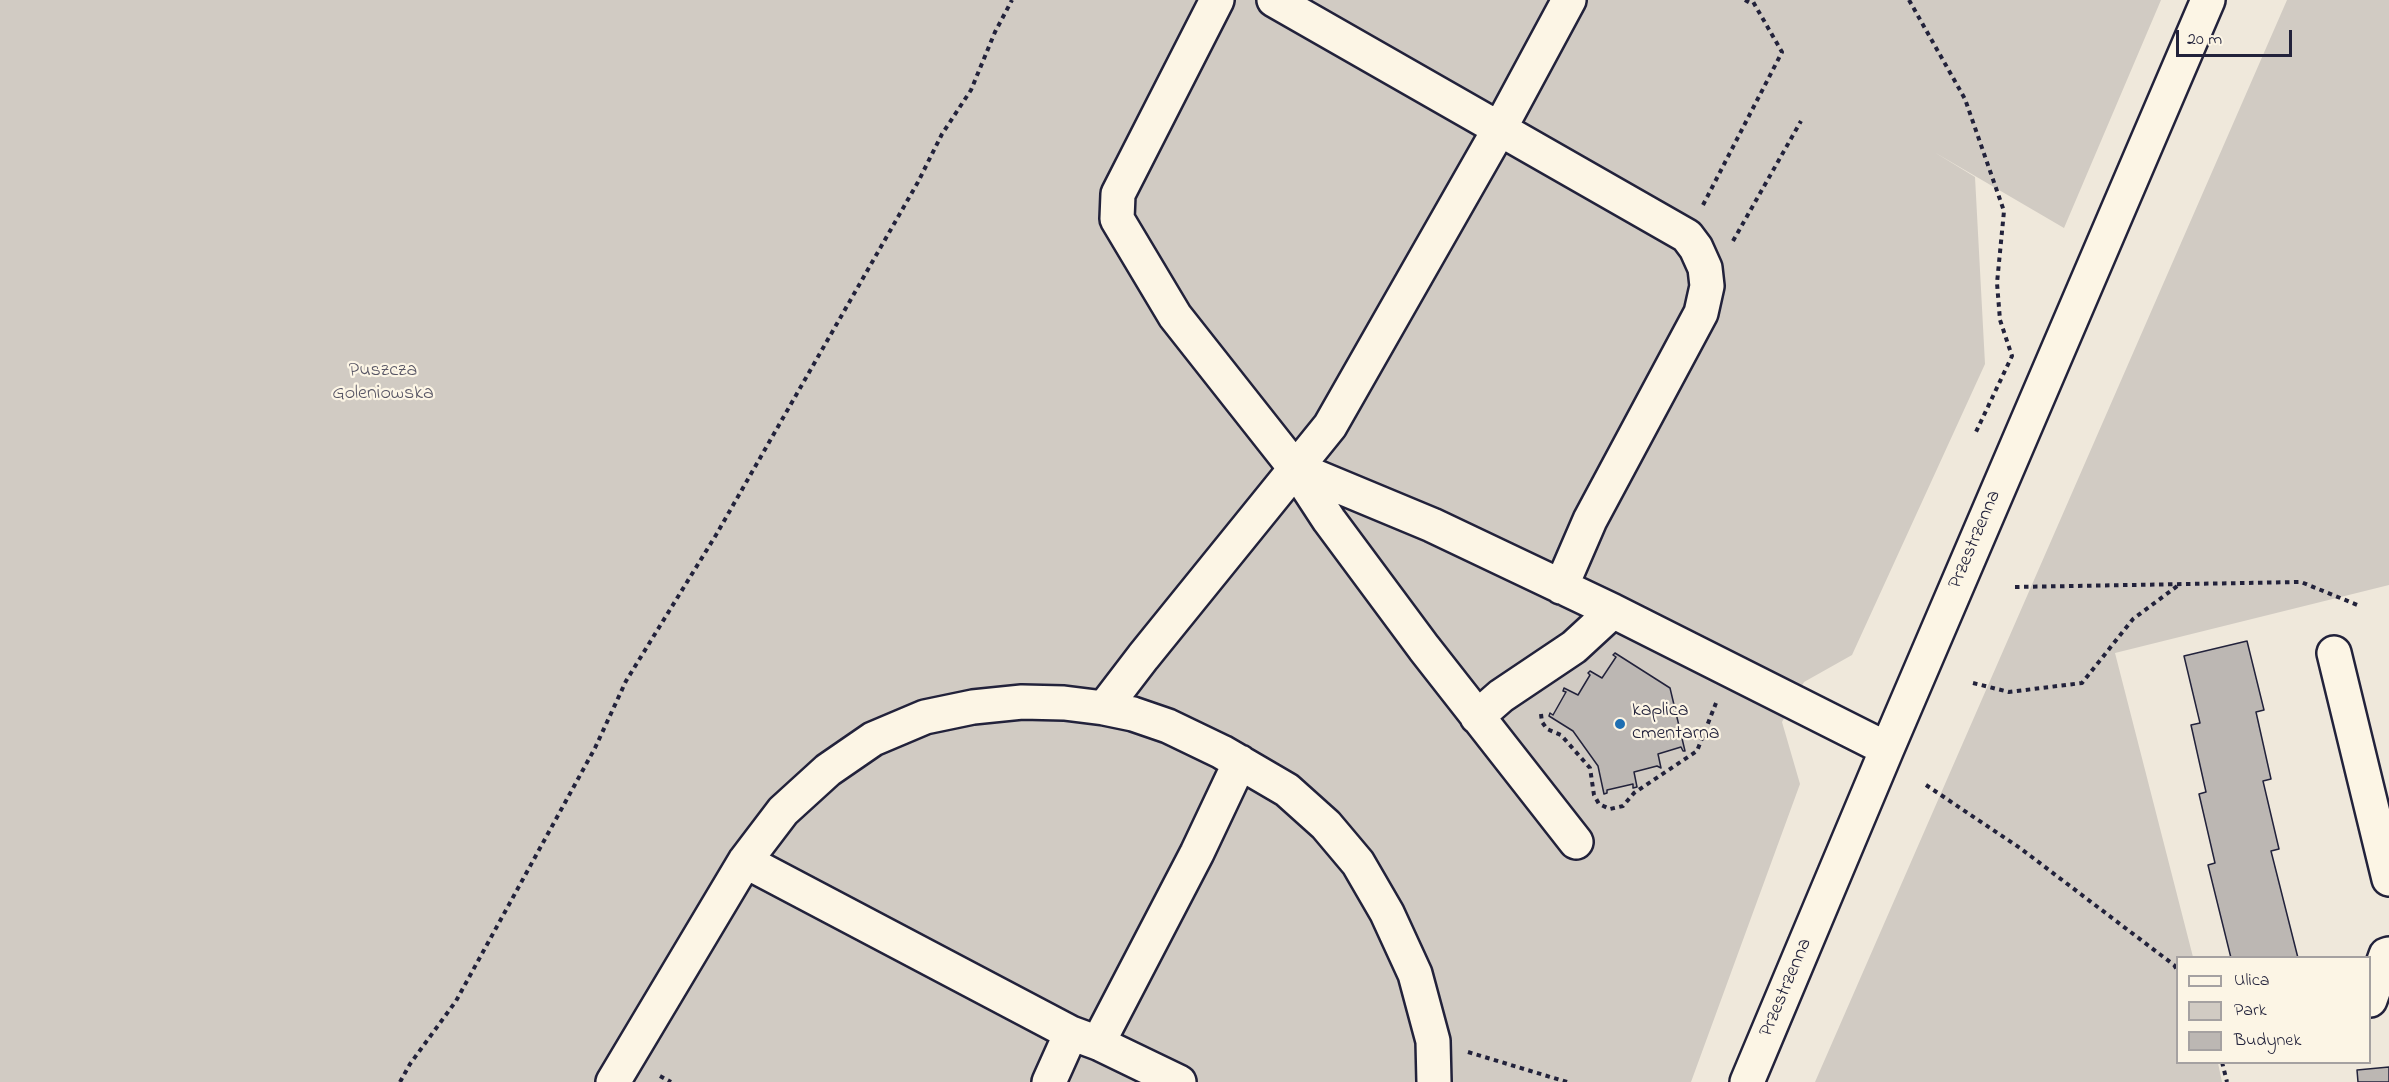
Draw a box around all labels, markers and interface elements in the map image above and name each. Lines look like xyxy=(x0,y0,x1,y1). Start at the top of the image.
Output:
scale bar xyxy=(2179,18,2294,56)
text: 20 m xyxy=(2187,27,2222,53)
park label: Puszcza Goleniowska xyxy=(332,360,434,407)
street label: Przestrzenna xyxy=(1944,487,2008,593)
place label: kaplica cmentarna xyxy=(1632,700,1720,747)
marker: kaplica cmentarna xyxy=(1613,717,1627,731)
street label: Przestrzenna xyxy=(1755,935,1819,1041)
legend xyxy=(2176,956,2371,1064)
text: Ulica xyxy=(2234,968,2269,994)
text: Park xyxy=(2234,998,2267,1024)
text: Budynek xyxy=(2234,1028,2301,1054)

